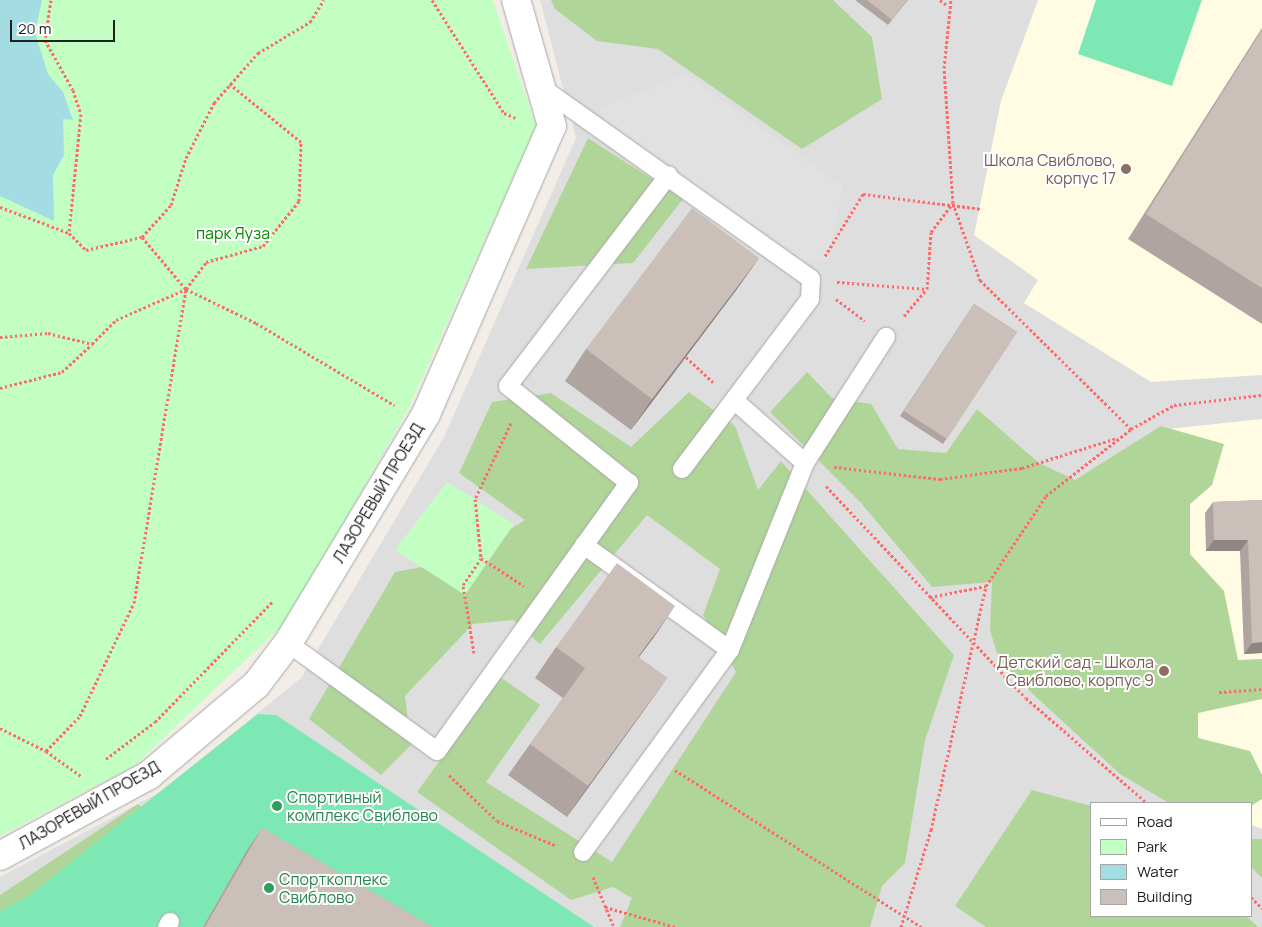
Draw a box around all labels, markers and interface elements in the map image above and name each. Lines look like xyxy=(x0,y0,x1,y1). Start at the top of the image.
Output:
scale bar xyxy=(12,10,118,42)
text: 20 m xyxy=(18,18,51,39)
place label: Школа Свиблово, корпус 17 xyxy=(984,150,1116,188)
marker: Школа Свиблово, корпус 17 xyxy=(1120,163,1132,175)
park label: парк Яуза xyxy=(196,223,270,243)
street label: ЛАЗОРЕВЫЙ ПРОЕЗД xyxy=(329,420,427,566)
place label: Детский сад - Школа Свиблово, корпус 9 xyxy=(997,652,1154,690)
marker: Детский сад - Школа Свиблово, корпус 9 xyxy=(1158,665,1170,677)
street label: ЛАЗОРЕВЫЙ ПРОЕЗД xyxy=(15,757,163,853)
place label: Спортивный комплекс Свиблово xyxy=(287,787,438,825)
marker: Спортивный комплекс Свиблово xyxy=(271,800,283,812)
legend xyxy=(1090,802,1252,917)
text: Road xyxy=(1137,811,1173,832)
text: Park xyxy=(1137,836,1167,857)
text: Water xyxy=(1137,861,1179,882)
place label: Спорткоплекс Свиблово xyxy=(279,869,388,907)
marker: Спорткоплекс Свиблово xyxy=(263,882,275,894)
text: Building xyxy=(1137,886,1192,907)

